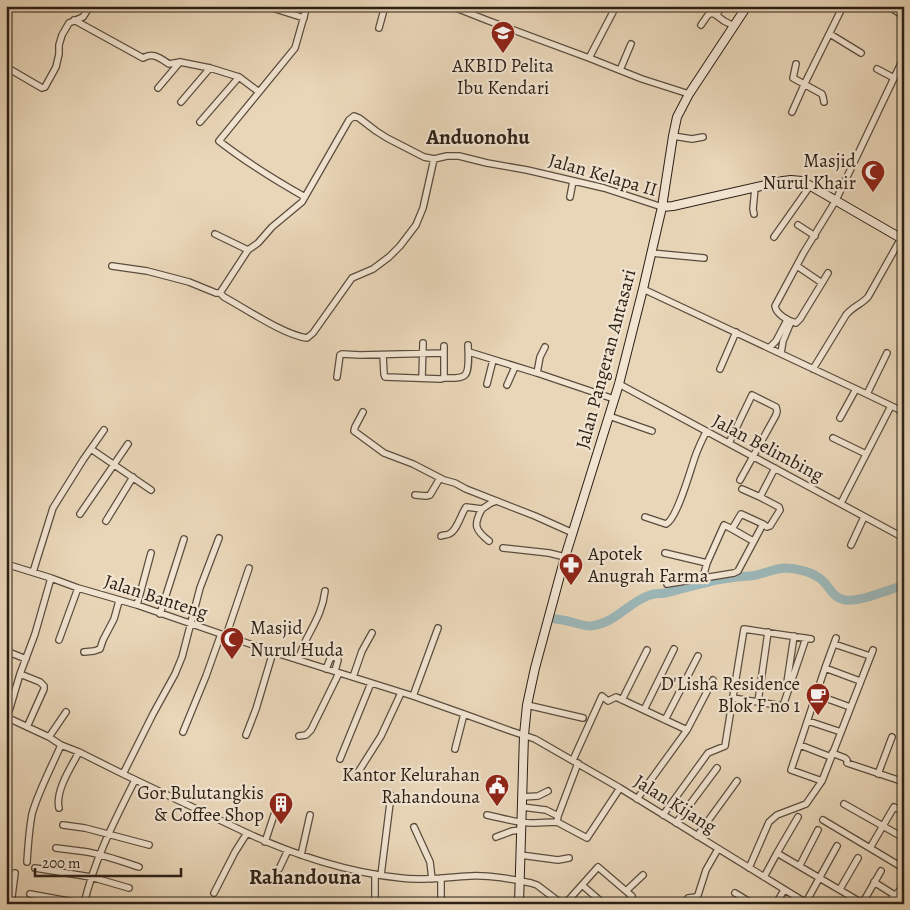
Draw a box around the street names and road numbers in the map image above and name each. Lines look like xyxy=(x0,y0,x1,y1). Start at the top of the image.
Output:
street label: Jalan Kelapa II xyxy=(546,147,660,203)
street label: Jalan Pangeran Antasari xyxy=(569,266,643,452)
street label: Jalan Belimbing xyxy=(708,408,829,488)
street label: Jalan Banteng xyxy=(101,568,212,626)
street label: Jalan Kijang xyxy=(629,768,722,840)

